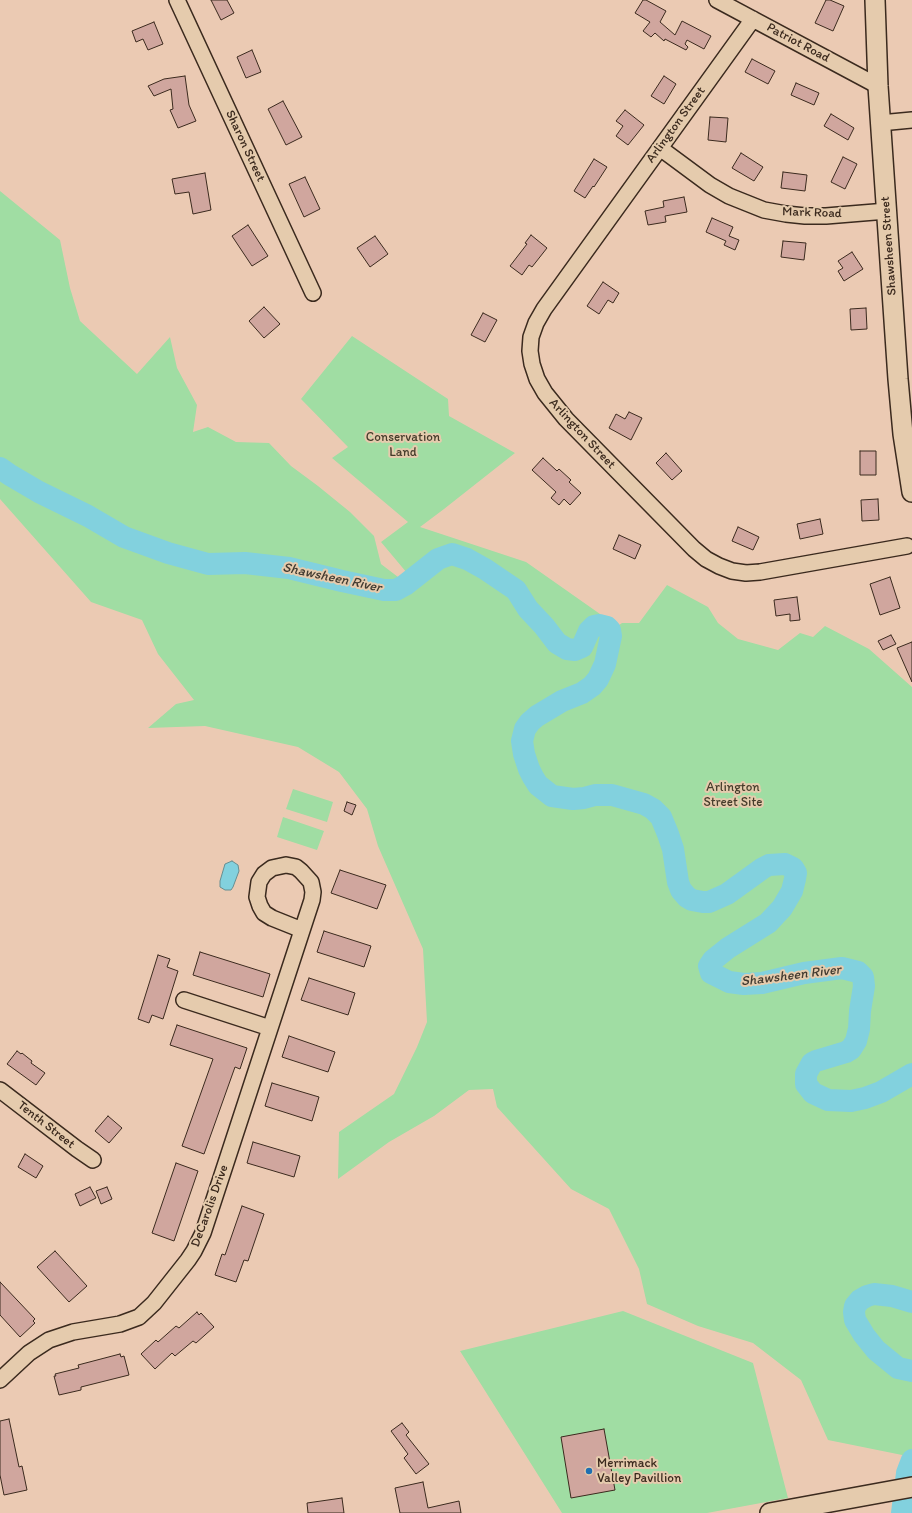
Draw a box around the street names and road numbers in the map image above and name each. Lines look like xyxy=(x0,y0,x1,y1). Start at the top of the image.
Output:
street label: Patriot Road xyxy=(764,20,832,66)
street label: Arlington Street xyxy=(643,84,709,166)
street label: Sharon Street xyxy=(222,108,268,184)
street label: Shawsheen Street xyxy=(878,196,900,296)
street label: Mark Road xyxy=(782,204,842,222)
street label: Arlington Street xyxy=(545,396,619,472)
street label: Tenth Street xyxy=(14,1098,78,1152)
street label: DeCarolis Drive xyxy=(188,1163,232,1249)

